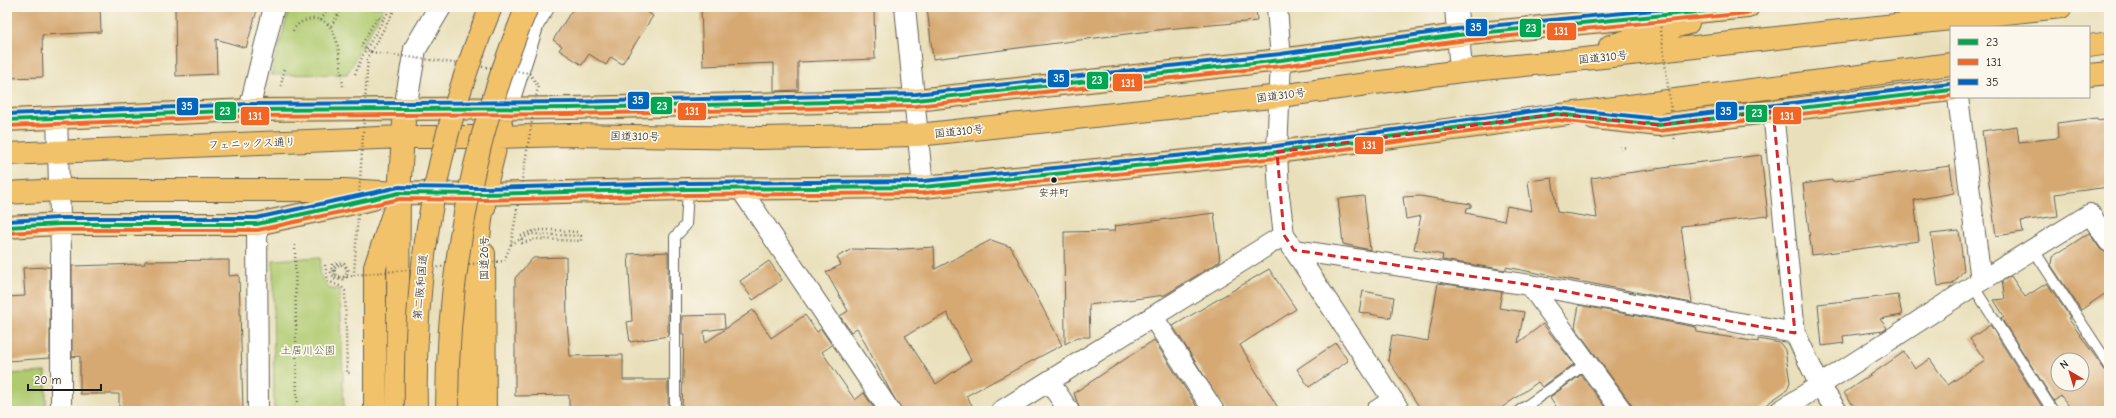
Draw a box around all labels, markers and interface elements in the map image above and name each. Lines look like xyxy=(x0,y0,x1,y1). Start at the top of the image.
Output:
line badge: 35 xyxy=(1465,18,1488,37)
line badge: 23 xyxy=(1519,18,1542,38)
text: 35 xyxy=(1470,21,1482,34)
text: 23 xyxy=(1526,22,1536,35)
line badge: 131 xyxy=(1546,22,1577,41)
text: 131 xyxy=(1554,25,1568,38)
legend xyxy=(1950,26,2090,98)
text: 23 xyxy=(1986,35,1998,49)
street label: 国道310号 xyxy=(1578,48,1628,67)
text: 131 xyxy=(1986,55,2002,69)
line badge: 35 xyxy=(1047,69,1070,88)
line badge: 23 xyxy=(1086,71,1109,90)
text: 35 xyxy=(1053,72,1065,85)
line badge: 131 xyxy=(1112,73,1143,92)
text: 23 xyxy=(1092,74,1102,87)
text: 35 xyxy=(1986,75,1999,89)
text: 131 xyxy=(1121,77,1135,90)
street label: 国道310号 xyxy=(1256,86,1306,105)
line badge: 35 xyxy=(627,91,650,110)
text: 35 xyxy=(632,94,644,107)
line badge: 23 xyxy=(650,96,673,115)
line badge: 35 xyxy=(176,97,199,116)
text: 35 xyxy=(181,100,193,113)
text: 23 xyxy=(657,100,667,113)
line badge: 23 xyxy=(214,101,237,121)
line badge: 35 xyxy=(1715,101,1738,121)
line badge: 131 xyxy=(677,102,707,121)
line badge: 23 xyxy=(1745,104,1768,123)
text: 23 xyxy=(220,105,230,118)
text: 131 xyxy=(685,105,699,118)
text: 35 xyxy=(1720,105,1732,118)
line badge: 131 xyxy=(240,106,270,126)
line badge: 131 xyxy=(1772,106,1802,125)
text: 23 xyxy=(1752,107,1762,120)
text: 131 xyxy=(248,110,262,123)
text: 131 xyxy=(1780,110,1794,123)
street label: 国道310号 xyxy=(934,122,984,141)
street label: 国道310号 xyxy=(610,130,660,143)
street label: フェニックス通り xyxy=(208,135,296,152)
line badge: 131 xyxy=(1354,136,1384,155)
text: 131 xyxy=(1362,139,1376,152)
marker: 安井町 xyxy=(1049,175,1059,185)
place label: 安井町 xyxy=(1039,187,1069,199)
street label: 国道26号 xyxy=(478,236,491,280)
street label: 第二阪和国道 xyxy=(411,254,430,320)
park label: 土居川公園 xyxy=(281,344,336,357)
north arrow xyxy=(2050,352,2090,392)
text: N xyxy=(2057,357,2071,372)
scale bar xyxy=(28,366,101,392)
text: 20 m xyxy=(34,373,62,387)

